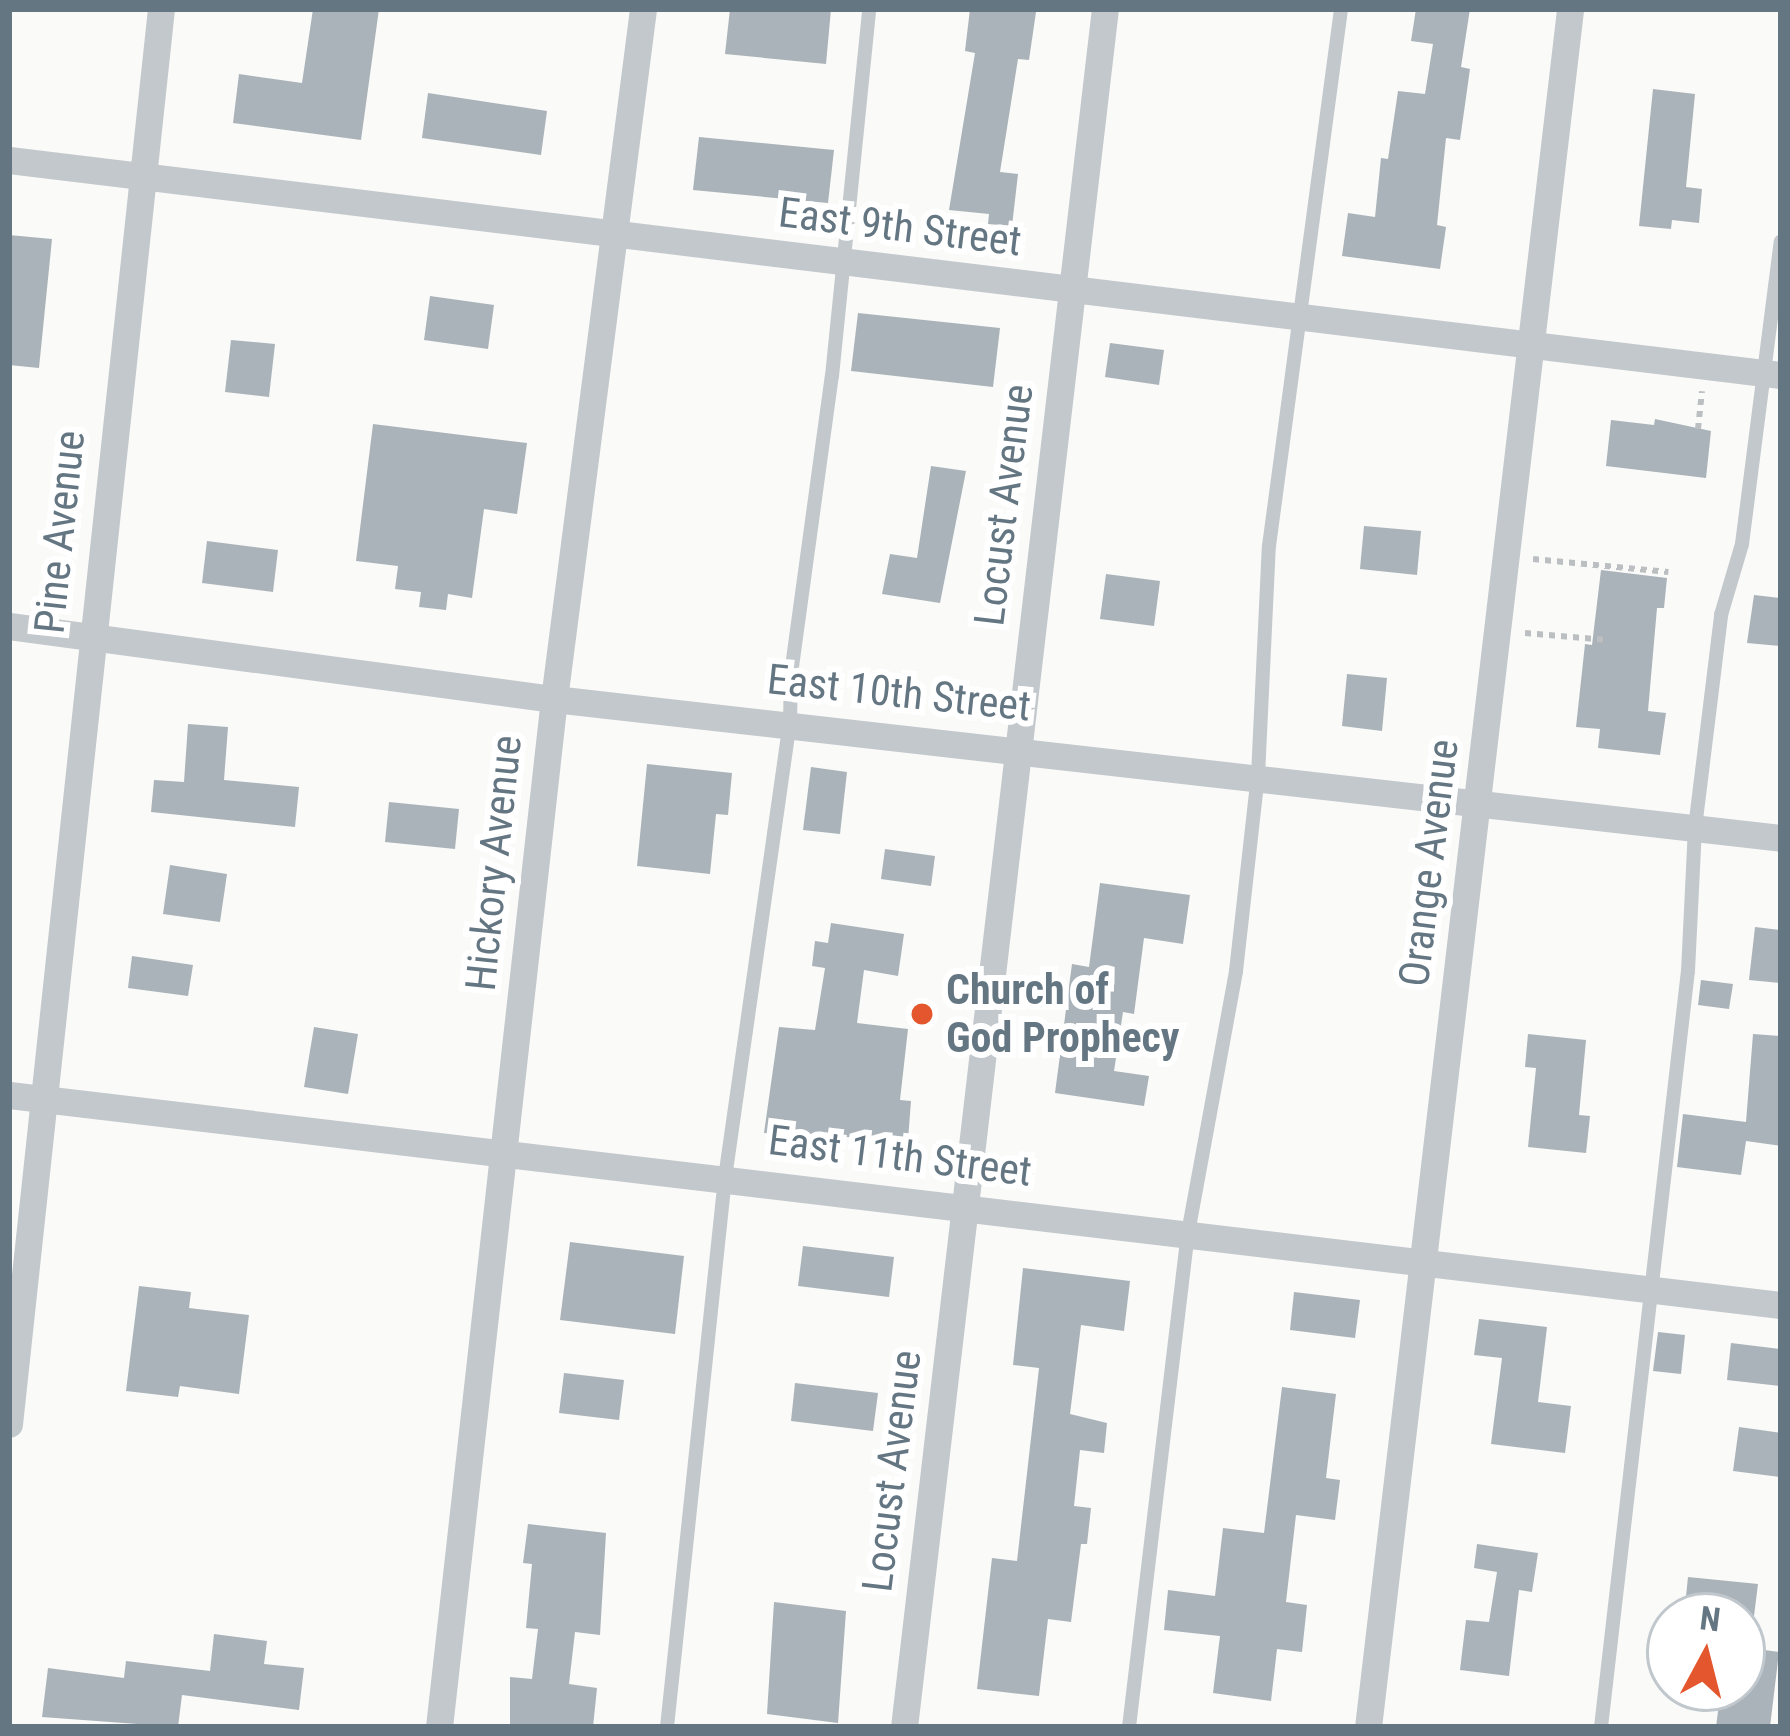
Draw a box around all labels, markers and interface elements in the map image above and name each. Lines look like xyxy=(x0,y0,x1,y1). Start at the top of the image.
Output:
street label: East 9th Street xyxy=(776,187,1024,267)
street label: Locust Avenue xyxy=(964,381,1044,629)
street label: Pine Avenue xyxy=(24,428,96,636)
street label: East 10th Street xyxy=(765,654,1033,732)
street label: Hickory Avenue xyxy=(456,733,532,993)
street label: Orange Avenue xyxy=(1389,737,1469,989)
place label: Church of God Prophecy xyxy=(946,965,1180,1064)
marker: Church of God Prophecy xyxy=(909,1001,935,1027)
street label: East 11th Street xyxy=(766,1115,1034,1197)
street label: Locust Avenue xyxy=(852,1347,932,1595)
north arrow xyxy=(1646,1592,1766,1712)
text: N xyxy=(1698,1598,1722,1639)

